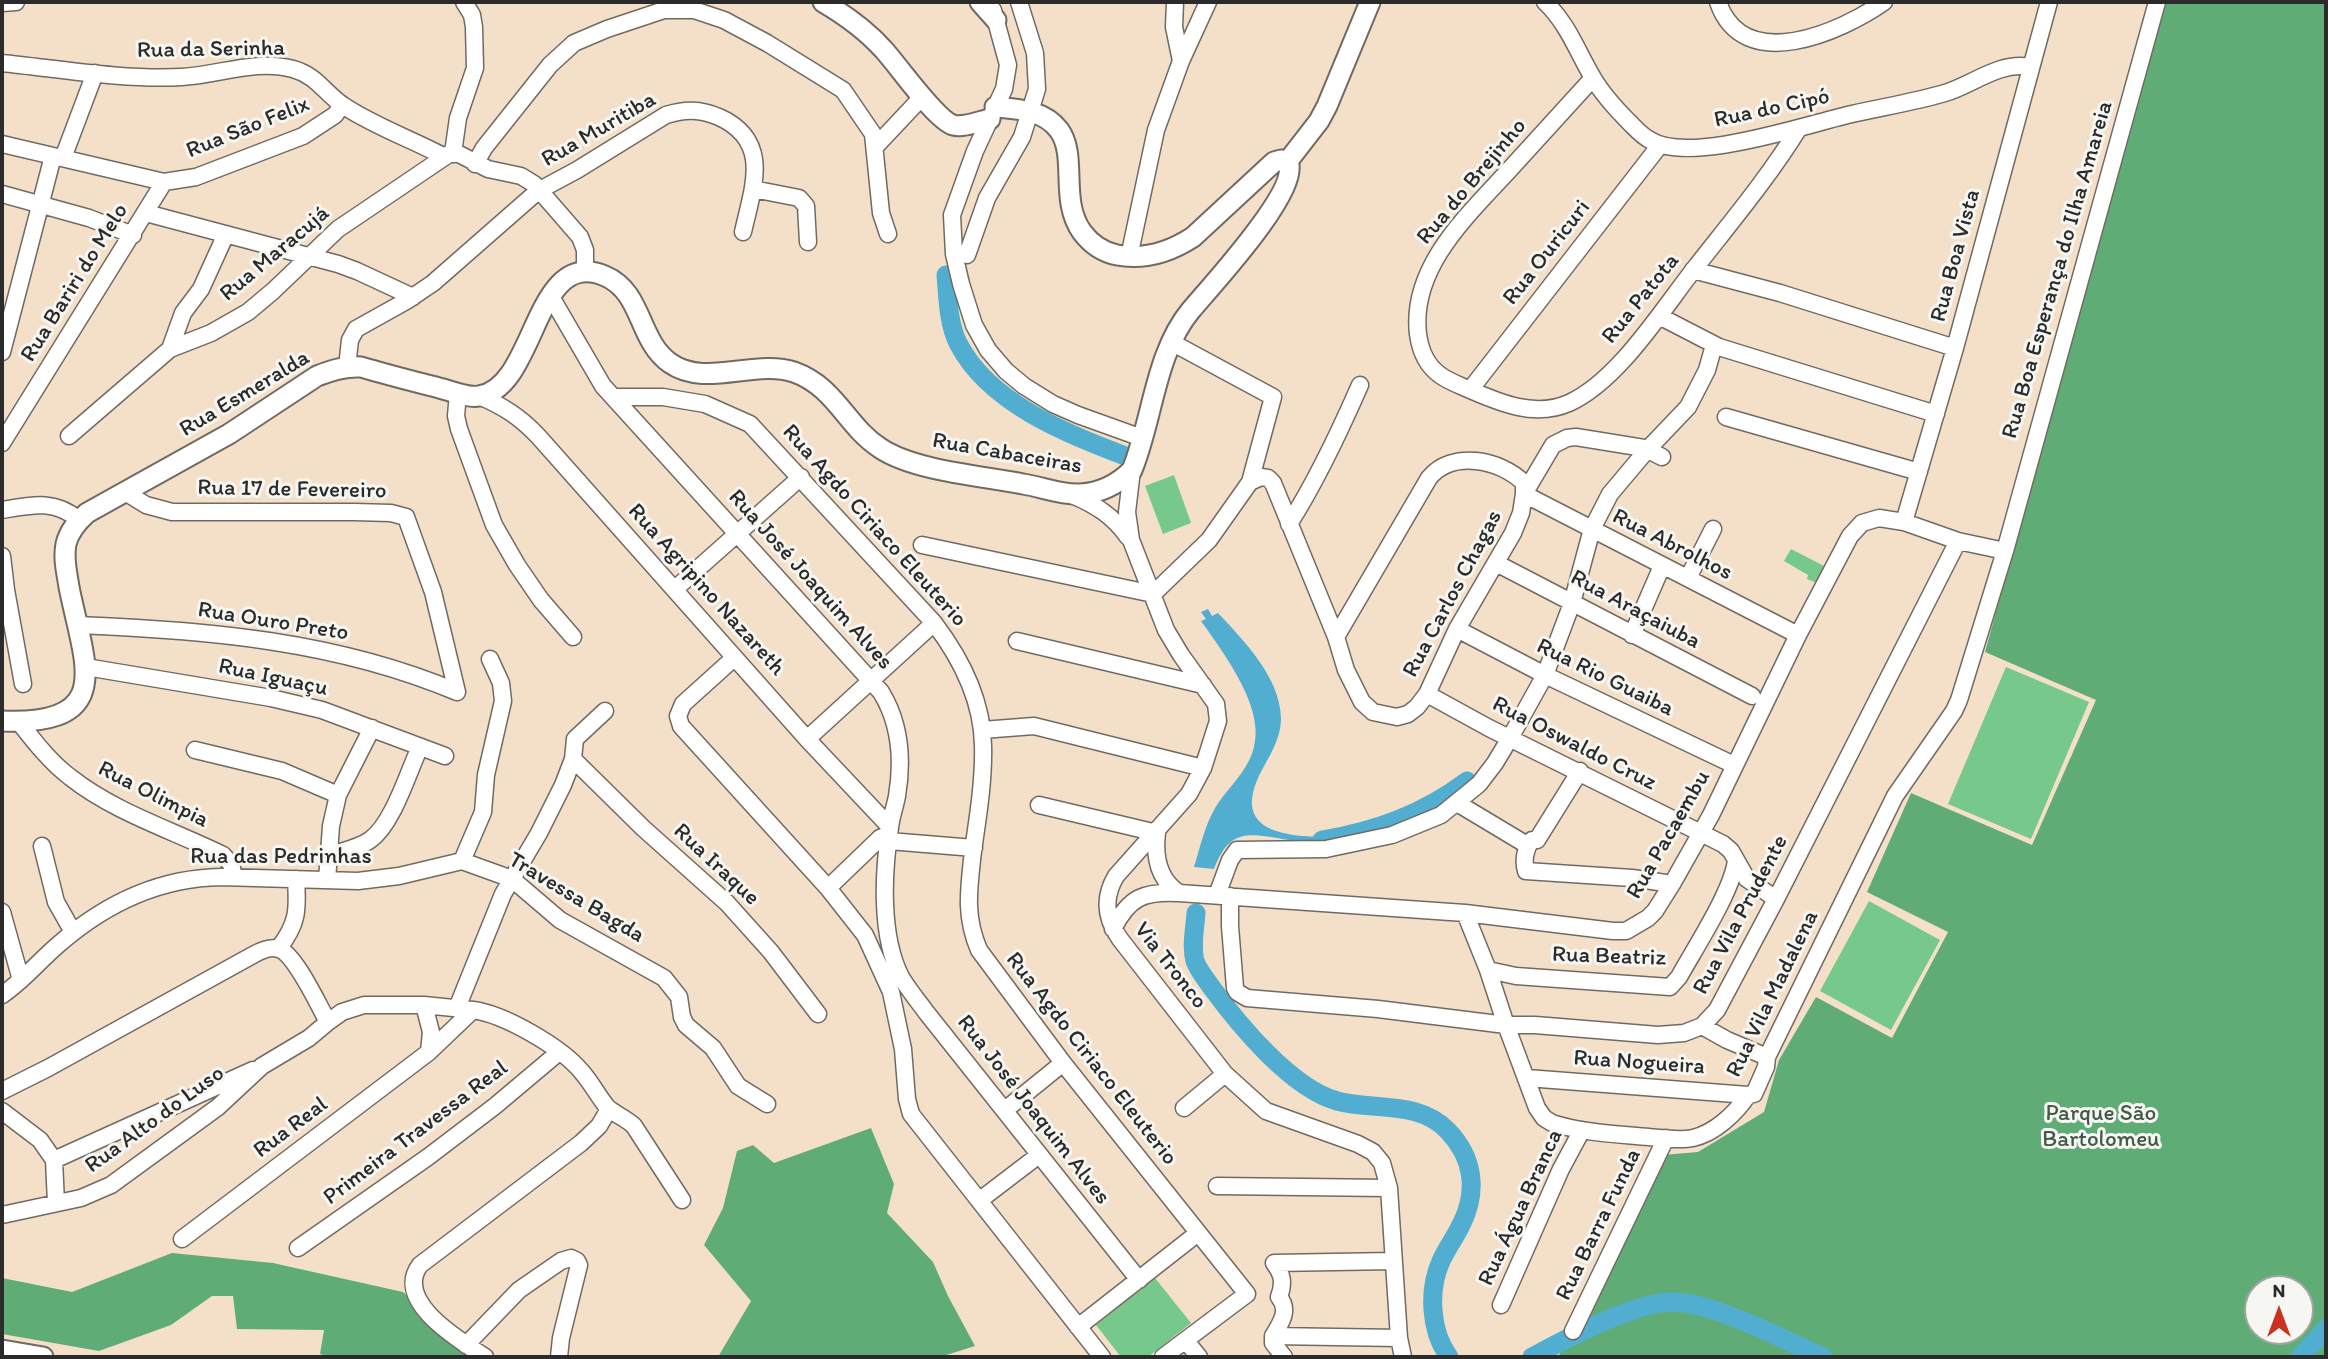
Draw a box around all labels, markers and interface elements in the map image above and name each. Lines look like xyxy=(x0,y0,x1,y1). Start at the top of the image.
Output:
street label: Rua da Serinha xyxy=(137,35,285,65)
street label: Rua do Cipó xyxy=(1712,83,1832,135)
street label: Rua Muritiba xyxy=(537,86,661,174)
street label: Rua São Felix xyxy=(182,91,314,165)
street label: Rua Boa Esperança do Ilha Amareia xyxy=(1997,98,2119,442)
street label: Rua do Brejinho xyxy=(1411,113,1533,251)
street label: Rua Boa Vista xyxy=(1925,187,1987,325)
street label: Rua Ouricuri xyxy=(1497,195,1597,311)
street label: Rua Bariri do Melo xyxy=(15,199,135,367)
street label: Rua Maracujá xyxy=(215,200,335,308)
street label: Rua Patota xyxy=(1596,248,1686,350)
street label: Rua Esmeralda xyxy=(175,344,315,444)
street label: Rua Agdo Ciriaco Eleuterio xyxy=(776,419,972,633)
street label: Rua Cabaceiras xyxy=(930,427,1084,481)
street label: Rua 17 de Fevereiro xyxy=(197,475,387,505)
street label: Rua José Joaquim Alves xyxy=(722,484,898,676)
street label: Rua Agripino Nazareth xyxy=(621,498,791,682)
street label: Rua Abrolhos xyxy=(1607,503,1737,587)
street label: Rua Carlos Chagas xyxy=(1397,506,1509,682)
street label: Rua Araçaiuba xyxy=(1565,564,1705,656)
street label: Rua Ouro Preto xyxy=(196,596,350,648)
street label: Rua Rio Guaiba xyxy=(1532,633,1678,723)
street label: Rua Iguaçu xyxy=(216,653,330,703)
street label: Rua Oswaldo Cruz xyxy=(1487,691,1661,797)
street label: Rua Olimpia xyxy=(93,755,213,835)
street label: Rua Pacaembu xyxy=(1621,766,1717,904)
street label: Rua Iraque xyxy=(667,818,765,912)
street label: Rua Vila Prudente xyxy=(1687,831,1795,999)
street label: Rua das Pedrinhas xyxy=(190,843,372,871)
street label: Travessa Bagda xyxy=(503,847,649,949)
street label: Rua Vila Madalena xyxy=(1721,906,1825,1082)
street label: Via Tronco xyxy=(1127,917,1213,1015)
street label: Rua Beatriz xyxy=(1552,941,1666,973)
street label: Rua Agdo Ciriaco Eleuterio xyxy=(999,947,1183,1171)
street label: Rua José Joaquim Alves xyxy=(950,1010,1116,1210)
street label: Rua Nogueira xyxy=(1572,1045,1706,1081)
street label: Primeira Travessa Real xyxy=(318,1055,514,1211)
street label: Rua Alto do Luso xyxy=(80,1060,230,1180)
street label: Rua Real xyxy=(248,1091,334,1165)
park label: Parque São Bartolomeu xyxy=(2042,1100,2160,1154)
street label: Rua Água Branca xyxy=(1473,1126,1569,1290)
street label: Rua Barra Funda xyxy=(1550,1145,1648,1305)
north arrow xyxy=(2244,1275,2314,1345)
text: N xyxy=(2273,1279,2285,1302)

